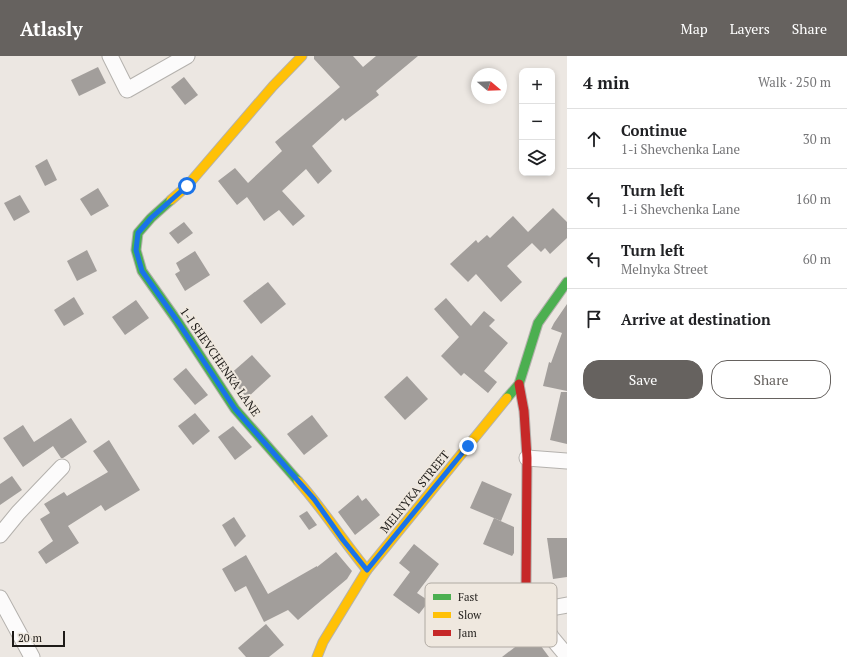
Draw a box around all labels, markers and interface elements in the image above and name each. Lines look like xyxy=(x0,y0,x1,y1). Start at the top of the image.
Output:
text: Atlasly xyxy=(20,16,82,41)
text: Map xyxy=(681,19,708,38)
text: Layers xyxy=(730,19,770,38)
text: Share xyxy=(792,19,827,38)
north arrow xyxy=(471,68,507,104)
map controls xyxy=(519,68,555,176)
button: + xyxy=(519,68,555,104)
text: 4 min xyxy=(583,71,630,94)
text: Walk · 250 m xyxy=(758,73,831,91)
button: − xyxy=(519,104,555,140)
text: Continue xyxy=(621,120,687,140)
icon: ahead xyxy=(583,128,605,150)
text: 30 m xyxy=(803,130,831,148)
button: layers xyxy=(519,140,555,176)
text: 1-i Shevchenka Lane xyxy=(621,140,740,158)
route start xyxy=(178,177,196,195)
text: Turn left xyxy=(621,180,685,200)
icon: left xyxy=(583,188,605,210)
text: 160 m xyxy=(796,190,831,208)
text: 1-i Shevchenka Lane xyxy=(621,200,740,218)
text: Turn left xyxy=(621,240,685,260)
icon: left xyxy=(583,248,605,270)
text: 60 m xyxy=(803,250,831,268)
text: Melnyka Street xyxy=(621,260,708,278)
street label: 1-I SHEVCHENKA LANE xyxy=(177,304,264,419)
icon: arrive xyxy=(583,308,605,330)
text: Arrive at destination xyxy=(621,309,771,329)
button: Save xyxy=(583,360,703,399)
button: Share xyxy=(711,360,831,399)
route end xyxy=(459,437,477,455)
street label: MELNYKA STREET xyxy=(377,447,453,536)
legend xyxy=(425,583,557,647)
text: Fast xyxy=(458,590,478,604)
text: Slow xyxy=(458,608,482,622)
text: Jam xyxy=(458,626,477,640)
scale bar xyxy=(12,629,65,648)
text: 20 m xyxy=(18,631,42,645)

